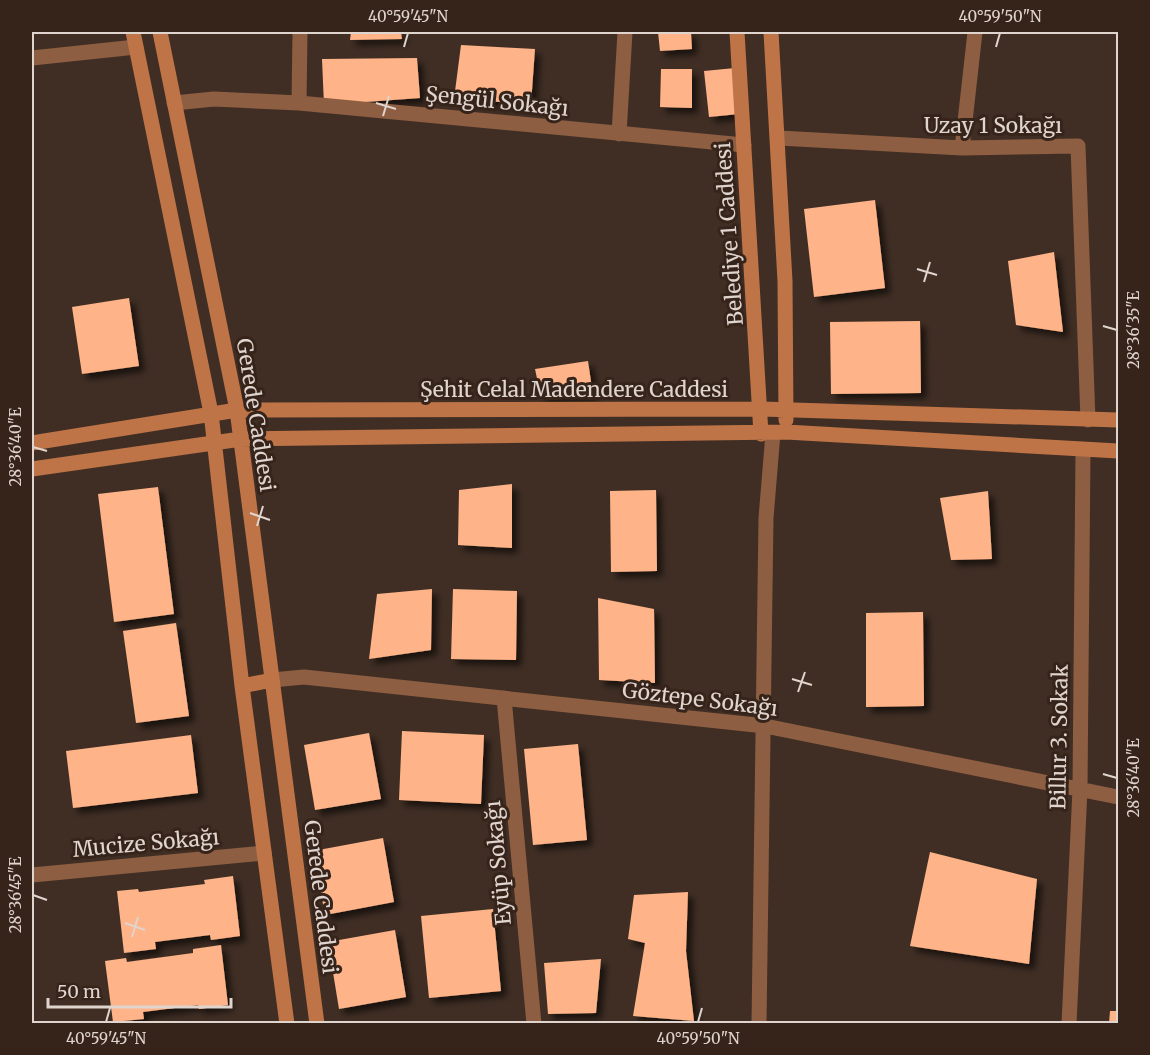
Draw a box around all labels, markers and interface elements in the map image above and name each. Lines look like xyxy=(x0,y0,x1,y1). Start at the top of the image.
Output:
text: 40°59'45"N xyxy=(368,7,448,26)
text: 40°59'50"N xyxy=(958,7,1042,26)
street label: Şengül Sokağı xyxy=(424,80,570,122)
street label: Uzay 1 Sokağı xyxy=(924,112,1062,139)
street label: Belediye 1 Caddesi xyxy=(709,141,749,327)
text: 28°36'35"E xyxy=(1124,291,1143,369)
street label: Gerede Caddesi xyxy=(231,337,281,494)
street label: Şehit Celal Madendere Caddesi xyxy=(420,376,728,403)
text: 28°36'40"E xyxy=(6,407,25,486)
street label: Billur 3. Sokak xyxy=(1044,663,1074,810)
street label: Göztepe Sokağı xyxy=(621,676,780,722)
text: 28°36'40"E xyxy=(1124,738,1143,817)
street label: Eyüp Sokağı xyxy=(479,799,517,926)
street label: Gerede Caddesi xyxy=(298,819,344,976)
street label: Mucize Sokağı xyxy=(72,823,221,863)
text: 28°36'45"E xyxy=(6,856,25,933)
scale bar xyxy=(48,971,231,1009)
text: 50 m xyxy=(57,980,101,1003)
text: 40°59'45"N xyxy=(66,1029,146,1048)
text: 40°59'50"N xyxy=(656,1029,740,1048)

